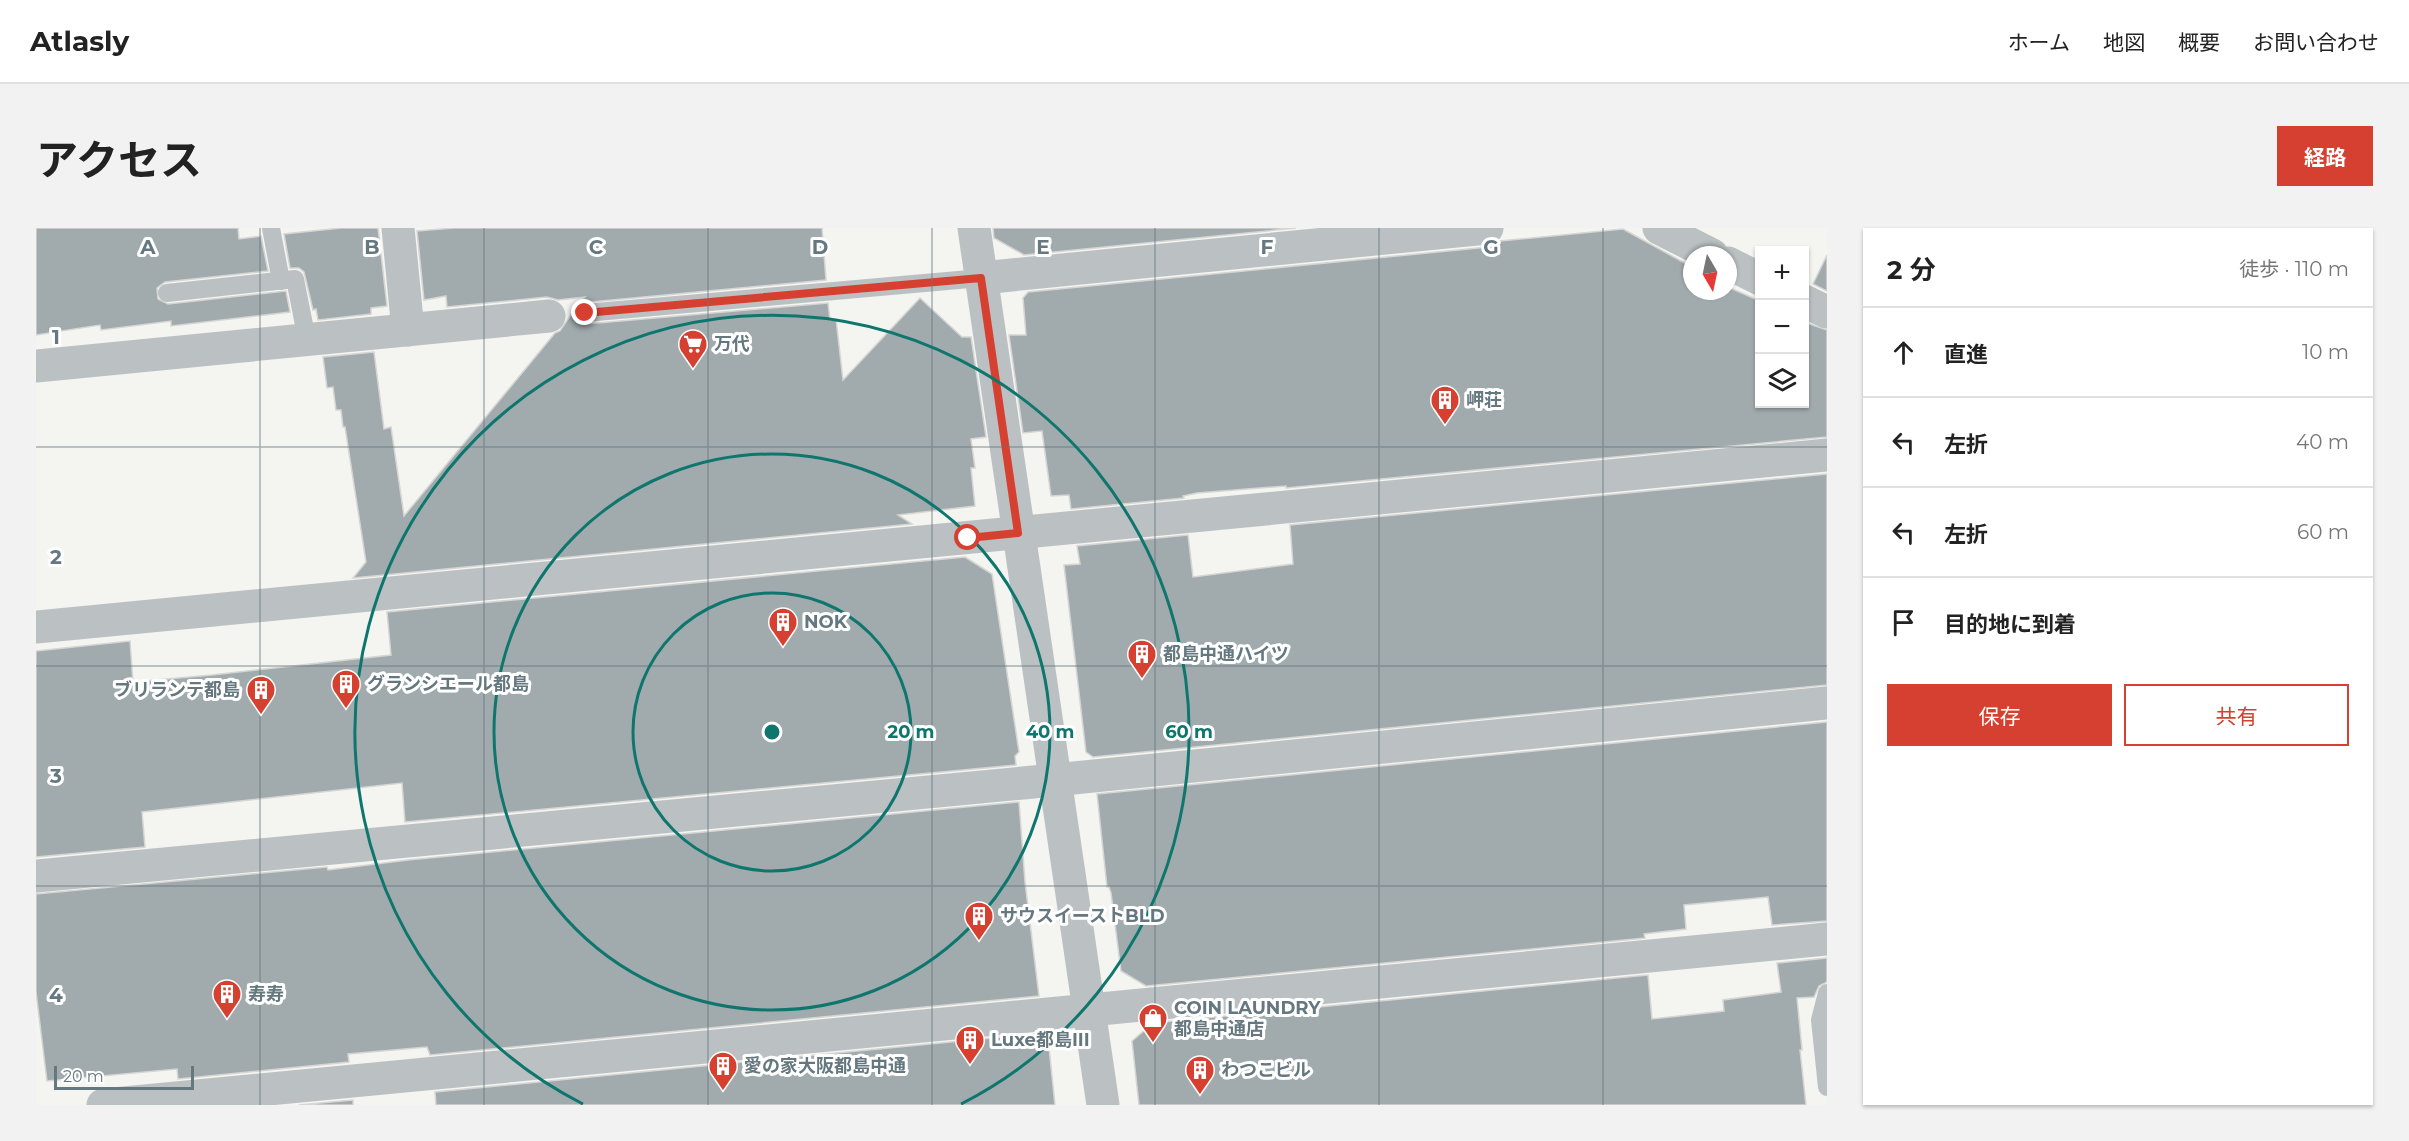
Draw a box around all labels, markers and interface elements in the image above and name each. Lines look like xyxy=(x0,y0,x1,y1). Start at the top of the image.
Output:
text: Atlasly xyxy=(30,24,129,58)
text: ホーム xyxy=(2008,30,2070,55)
text: 地図 xyxy=(2103,30,2145,55)
text: 概要 xyxy=(2178,30,2220,55)
text: お問い合わせ xyxy=(2253,30,2379,55)
button: 経路 xyxy=(2277,126,2373,186)
text: アクセス xyxy=(36,134,202,186)
text: A xyxy=(139,235,156,259)
text: B xyxy=(364,235,380,259)
text: C xyxy=(589,235,604,259)
text: D xyxy=(812,235,828,259)
text: E xyxy=(1036,235,1050,259)
text: F xyxy=(1261,235,1274,259)
text: G xyxy=(1483,235,1499,259)
north arrow xyxy=(1683,246,1737,300)
map controls xyxy=(1755,246,1809,408)
button: + xyxy=(1755,246,1809,300)
text: 2 分 xyxy=(1887,254,1936,286)
text: 徒歩 · 110 m xyxy=(2239,257,2349,281)
route end xyxy=(571,299,597,325)
button: − xyxy=(1755,300,1809,354)
text: 1 xyxy=(52,325,60,349)
supermarket icon: 万代 xyxy=(677,328,709,370)
place label: 万代 xyxy=(714,333,750,355)
icon: ahead xyxy=(1887,336,1920,369)
text: 10 m xyxy=(2302,340,2349,364)
text: 直進 xyxy=(1944,341,1988,368)
button: layers xyxy=(1755,354,1809,408)
building icon: 岬荘 xyxy=(1429,384,1461,426)
place label: 岬荘 xyxy=(1466,389,1502,411)
icon: left xyxy=(1887,426,1920,459)
text: 40 m xyxy=(2296,430,2349,454)
text: 左折 xyxy=(1944,431,1988,458)
icon: left xyxy=(1887,516,1920,549)
text: 60 m xyxy=(2297,520,2349,544)
text: 左折 xyxy=(1944,521,1988,548)
route start xyxy=(954,524,980,550)
text: 2 xyxy=(50,545,62,569)
building icon: NOK xyxy=(767,606,799,648)
icon: arrive xyxy=(1887,606,1920,639)
place label: NOK xyxy=(804,611,848,633)
text: 目的地に到着 xyxy=(1944,611,2076,638)
building icon: 都島中通ハイツ xyxy=(1126,638,1158,680)
place label: 都島中通ハイツ xyxy=(1163,643,1289,665)
building icon: グランシエール都島 xyxy=(330,668,362,710)
place label: グランシエール都島 xyxy=(367,673,529,695)
building icon: ブリランテ都島 xyxy=(245,674,277,716)
place label: ブリランテ都島 xyxy=(114,679,240,701)
button: 保存 xyxy=(1887,684,2112,746)
button: 共有 xyxy=(2124,684,2349,746)
text: 20 m xyxy=(888,721,934,743)
text: 40 m xyxy=(1026,721,1074,743)
text: 60 m xyxy=(1165,721,1213,743)
centre of rings xyxy=(762,722,782,742)
text: 3 xyxy=(49,764,62,788)
building icon: サウスイーストBLD xyxy=(963,900,995,942)
place label: サウスイーストBLD xyxy=(1000,905,1165,927)
building icon: 寿寿 xyxy=(211,978,243,1020)
text: 4 xyxy=(49,983,63,1007)
place label: 寿寿 xyxy=(248,983,284,1005)
place label: COIN LAUNDRY 都島中通店 xyxy=(1174,997,1321,1040)
shop icon: COIN LAUNDRY 都島中通店 xyxy=(1137,1002,1169,1044)
building icon: Luxe都島III xyxy=(954,1024,986,1066)
place label: Luxe都島III xyxy=(991,1029,1090,1051)
building icon: 愛の家大阪都島中通 xyxy=(707,1050,739,1092)
building icon: わつこビル xyxy=(1184,1054,1216,1096)
place label: 愛の家大阪都島中通 xyxy=(744,1055,906,1077)
place label: わつこビル xyxy=(1221,1059,1311,1081)
scale bar xyxy=(54,1063,194,1090)
text: 20 m xyxy=(63,1067,104,1086)

